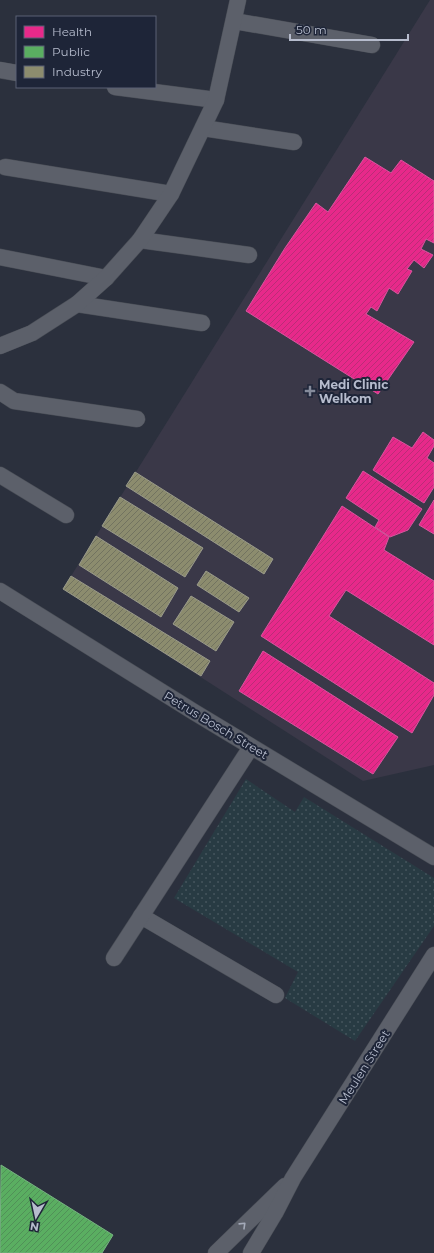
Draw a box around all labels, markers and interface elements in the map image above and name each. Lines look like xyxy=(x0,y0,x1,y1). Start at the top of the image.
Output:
legend xyxy=(16,16,156,88)
scale bar xyxy=(290,16,408,42)
text: 50 m xyxy=(296,22,327,37)
text: Health xyxy=(52,24,92,39)
text: Public xyxy=(52,44,90,59)
text: Industry xyxy=(52,64,102,79)
place label: Medi Clinic Welkom xyxy=(319,377,388,406)
marker: Medi Clinic Welkom xyxy=(304,385,316,397)
street label: Petrus Bosch Street xyxy=(161,688,271,762)
street label: Meulen Street xyxy=(335,1027,393,1107)
north arrow xyxy=(16,1197,56,1237)
text: N xyxy=(29,1219,40,1234)
one-way arrow xyxy=(238,1223,246,1230)

